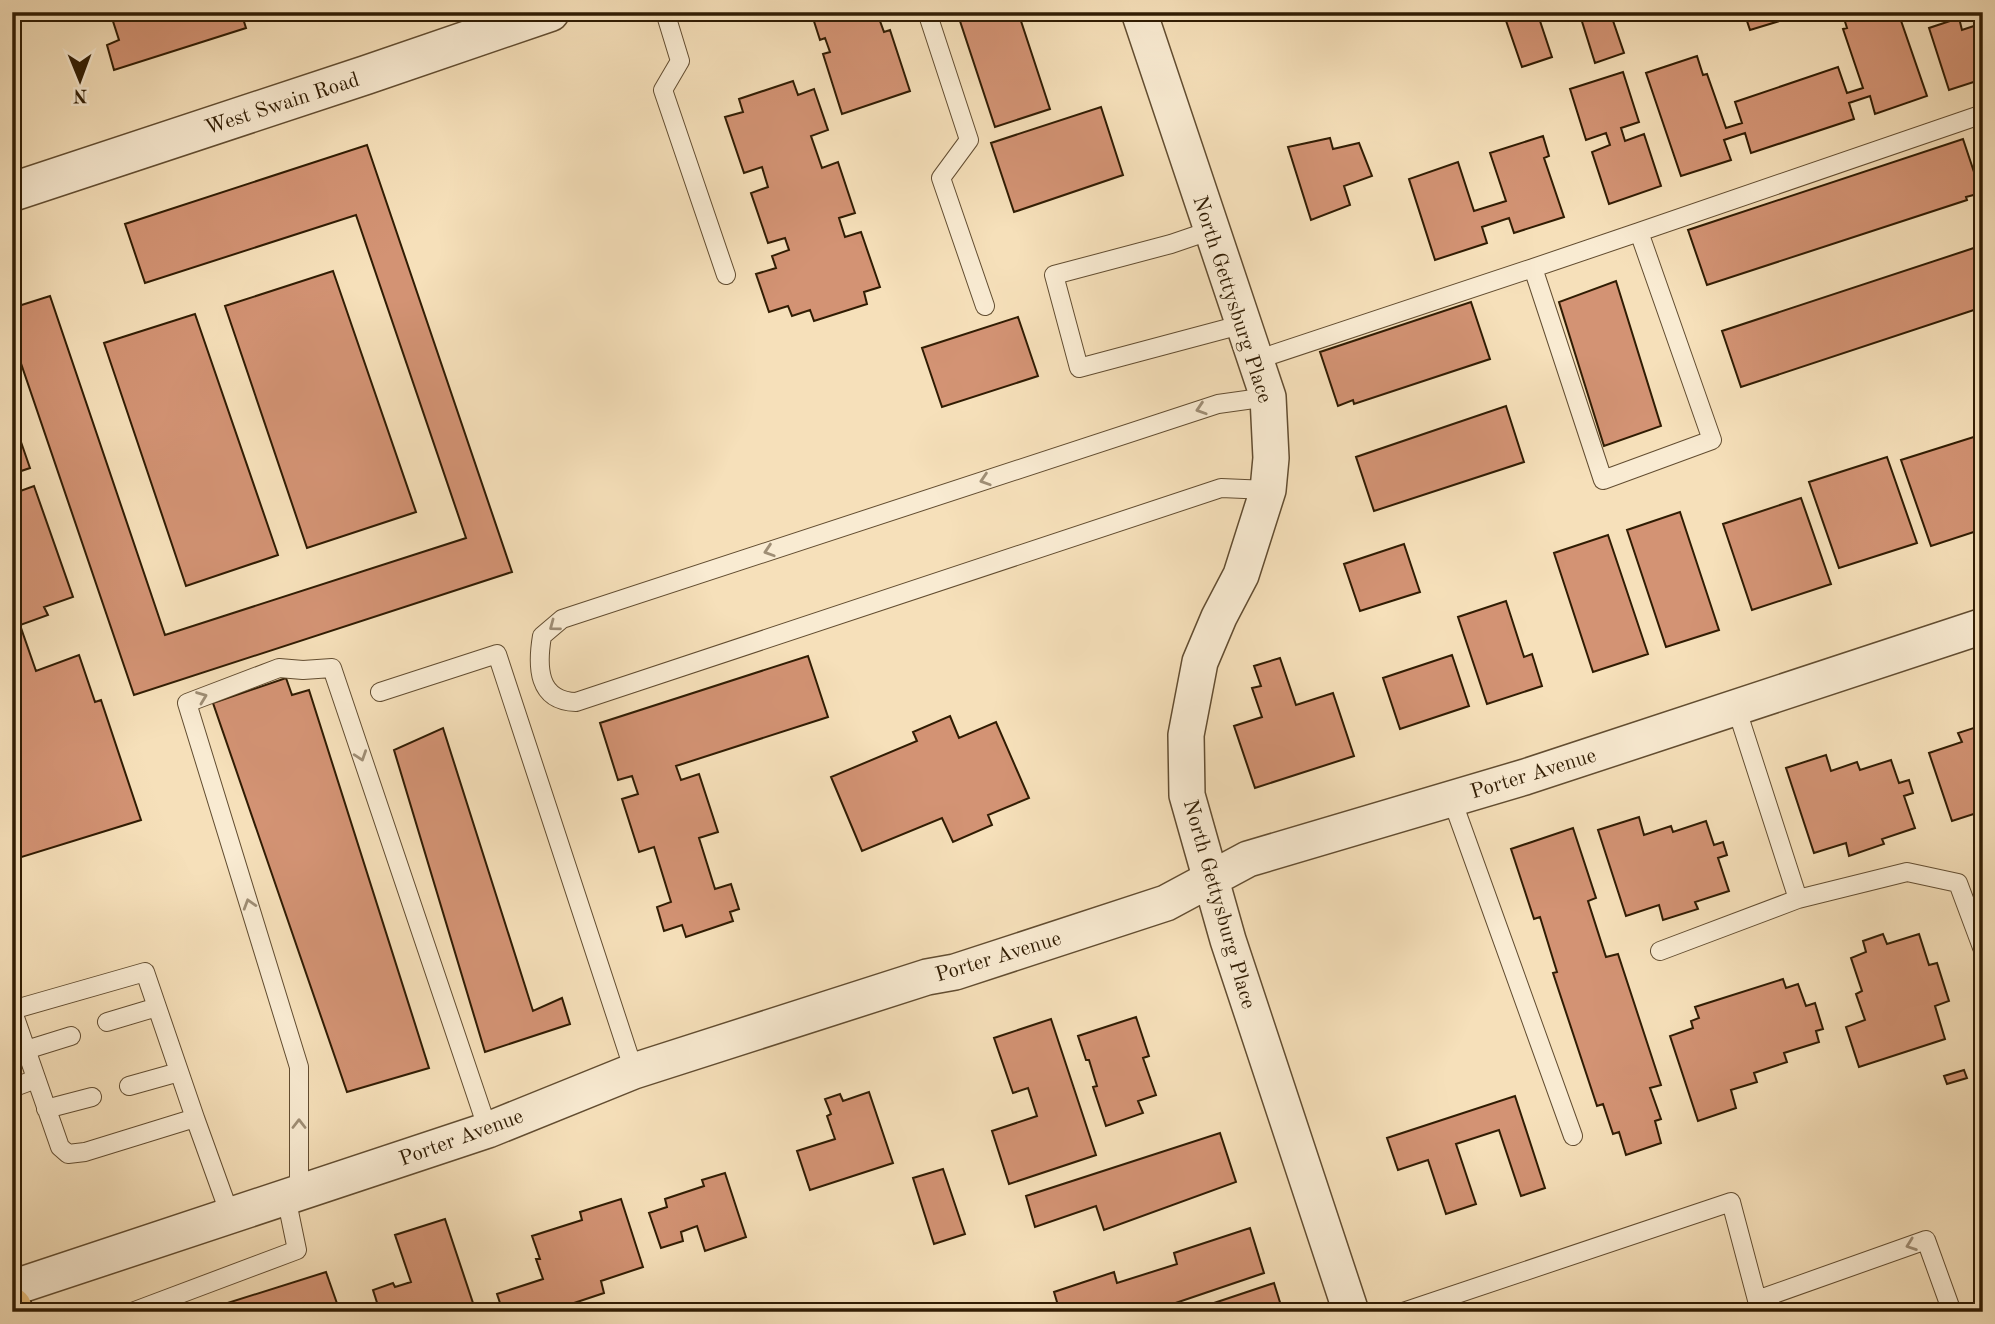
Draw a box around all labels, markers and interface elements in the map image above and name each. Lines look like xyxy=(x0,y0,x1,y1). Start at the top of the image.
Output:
north arrow xyxy=(46,46,116,116)
street label: West Swain Road xyxy=(203,70,362,139)
text: N xyxy=(72,85,88,104)
street label: North Gettysburg Place xyxy=(1188,193,1275,406)
one-way arrow xyxy=(1195,401,1208,415)
one-way arrow xyxy=(979,472,992,486)
one-way arrow xyxy=(763,543,775,557)
one-way arrow xyxy=(550,617,562,630)
one-way arrow xyxy=(195,691,208,705)
street label: Porter Avenue xyxy=(1468,745,1599,804)
one-way arrow xyxy=(353,749,367,761)
street label: North Gettysburg Place xyxy=(1179,797,1258,1011)
one-way arrow xyxy=(243,899,257,911)
street label: Porter Avenue xyxy=(933,928,1064,987)
street label: Porter Avenue xyxy=(397,1106,526,1171)
one-way arrow xyxy=(291,1119,307,1129)
one-way arrow xyxy=(1905,1237,1918,1251)

